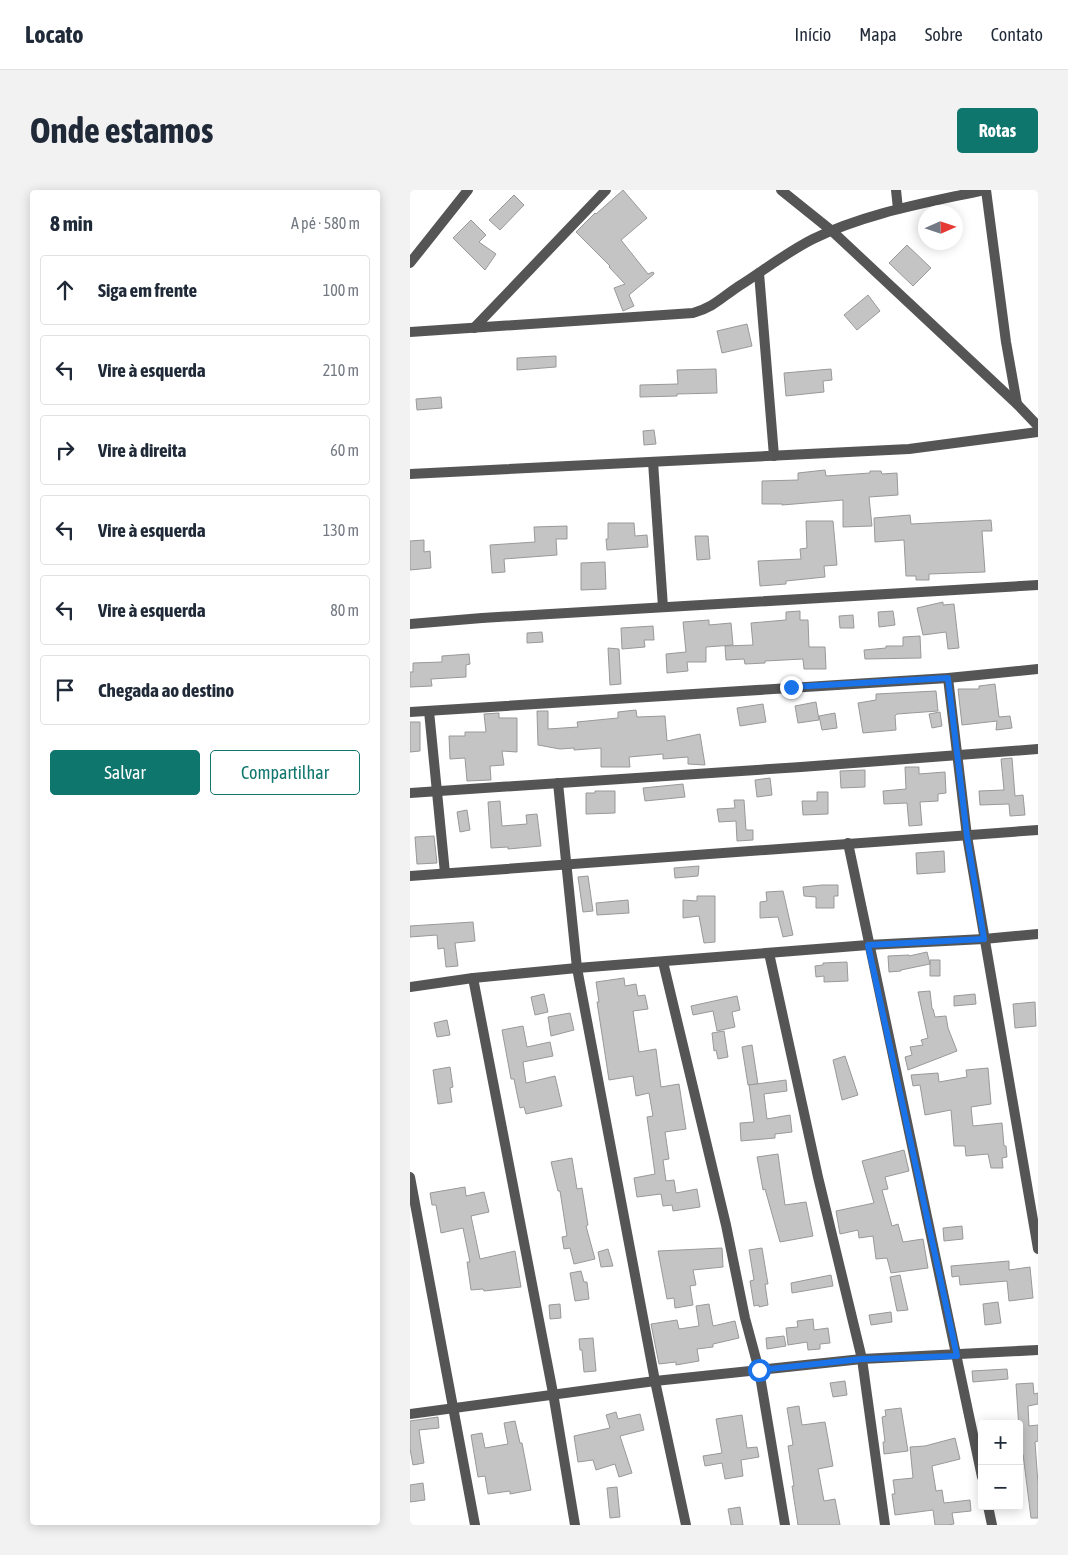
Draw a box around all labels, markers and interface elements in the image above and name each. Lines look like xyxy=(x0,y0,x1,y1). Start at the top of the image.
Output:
text: Locato xyxy=(25,21,84,48)
text: Início xyxy=(795,24,831,45)
text: Mapa xyxy=(859,24,897,45)
text: Sobre xyxy=(925,24,963,45)
text: Contato xyxy=(991,24,1043,45)
button: Rotas xyxy=(957,108,1038,153)
text: Onde estamos xyxy=(30,110,213,150)
north arrow xyxy=(918,205,963,250)
text: 8 min xyxy=(50,211,93,235)
text: A pé · 580 m xyxy=(291,214,360,232)
icon: ahead xyxy=(51,276,79,304)
text: Siga em frente xyxy=(98,279,197,301)
text: 100 m xyxy=(323,281,359,299)
icon: left xyxy=(51,356,79,384)
text: Vire à esquerda xyxy=(98,359,206,381)
text: 210 m xyxy=(323,361,359,379)
icon: right xyxy=(51,436,79,464)
text: Vire à direita xyxy=(98,439,186,461)
text: 60 m xyxy=(330,441,359,459)
icon: left xyxy=(51,516,79,544)
text: Vire à esquerda xyxy=(98,519,206,541)
text: 130 m xyxy=(323,521,359,539)
icon: left xyxy=(51,596,79,624)
text: Vire à esquerda xyxy=(98,599,206,621)
text: 80 m xyxy=(330,601,359,619)
icon: arrive xyxy=(51,676,79,704)
route end xyxy=(780,676,803,699)
text: Chegada ao destino xyxy=(98,679,234,701)
button: Salvar xyxy=(50,750,200,795)
button: Compartilhar xyxy=(210,750,360,795)
route start xyxy=(748,1359,771,1382)
map controls xyxy=(978,1420,1023,1510)
button: + xyxy=(978,1420,1023,1465)
button: − xyxy=(978,1465,1023,1510)

